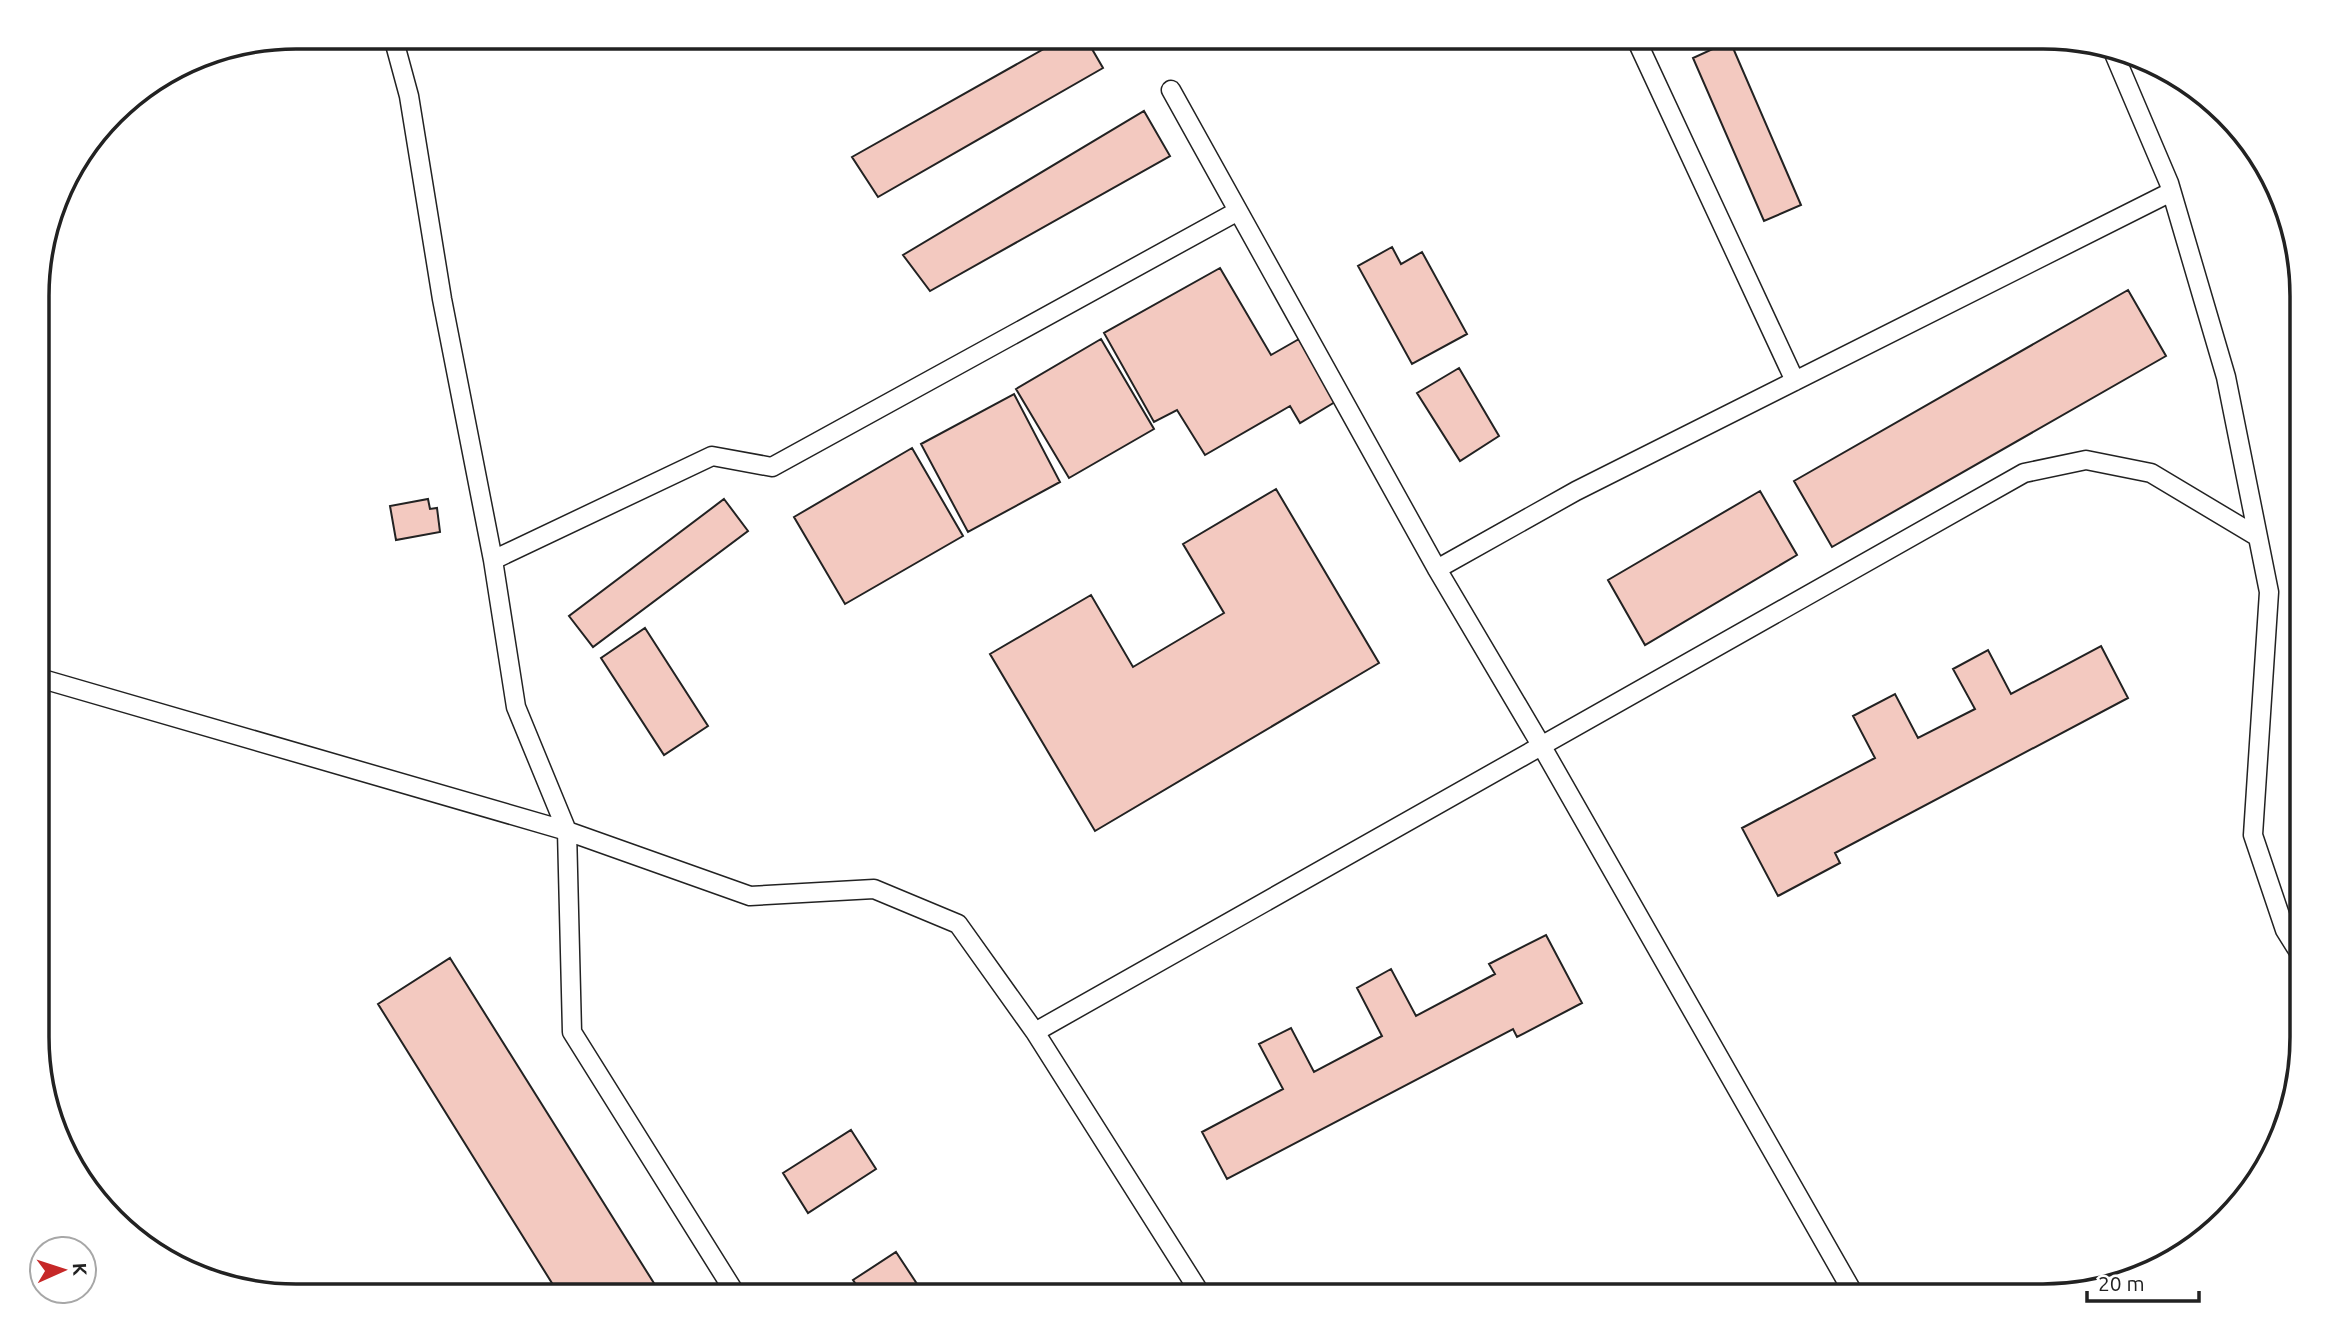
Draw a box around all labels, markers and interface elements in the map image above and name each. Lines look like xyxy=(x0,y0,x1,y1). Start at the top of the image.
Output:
north arrow xyxy=(28,1235,98,1305)
scale bar xyxy=(2087,1260,2199,1304)
text: K xyxy=(69,1262,91,1276)
text: 20 m xyxy=(2098,1271,2145,1295)

